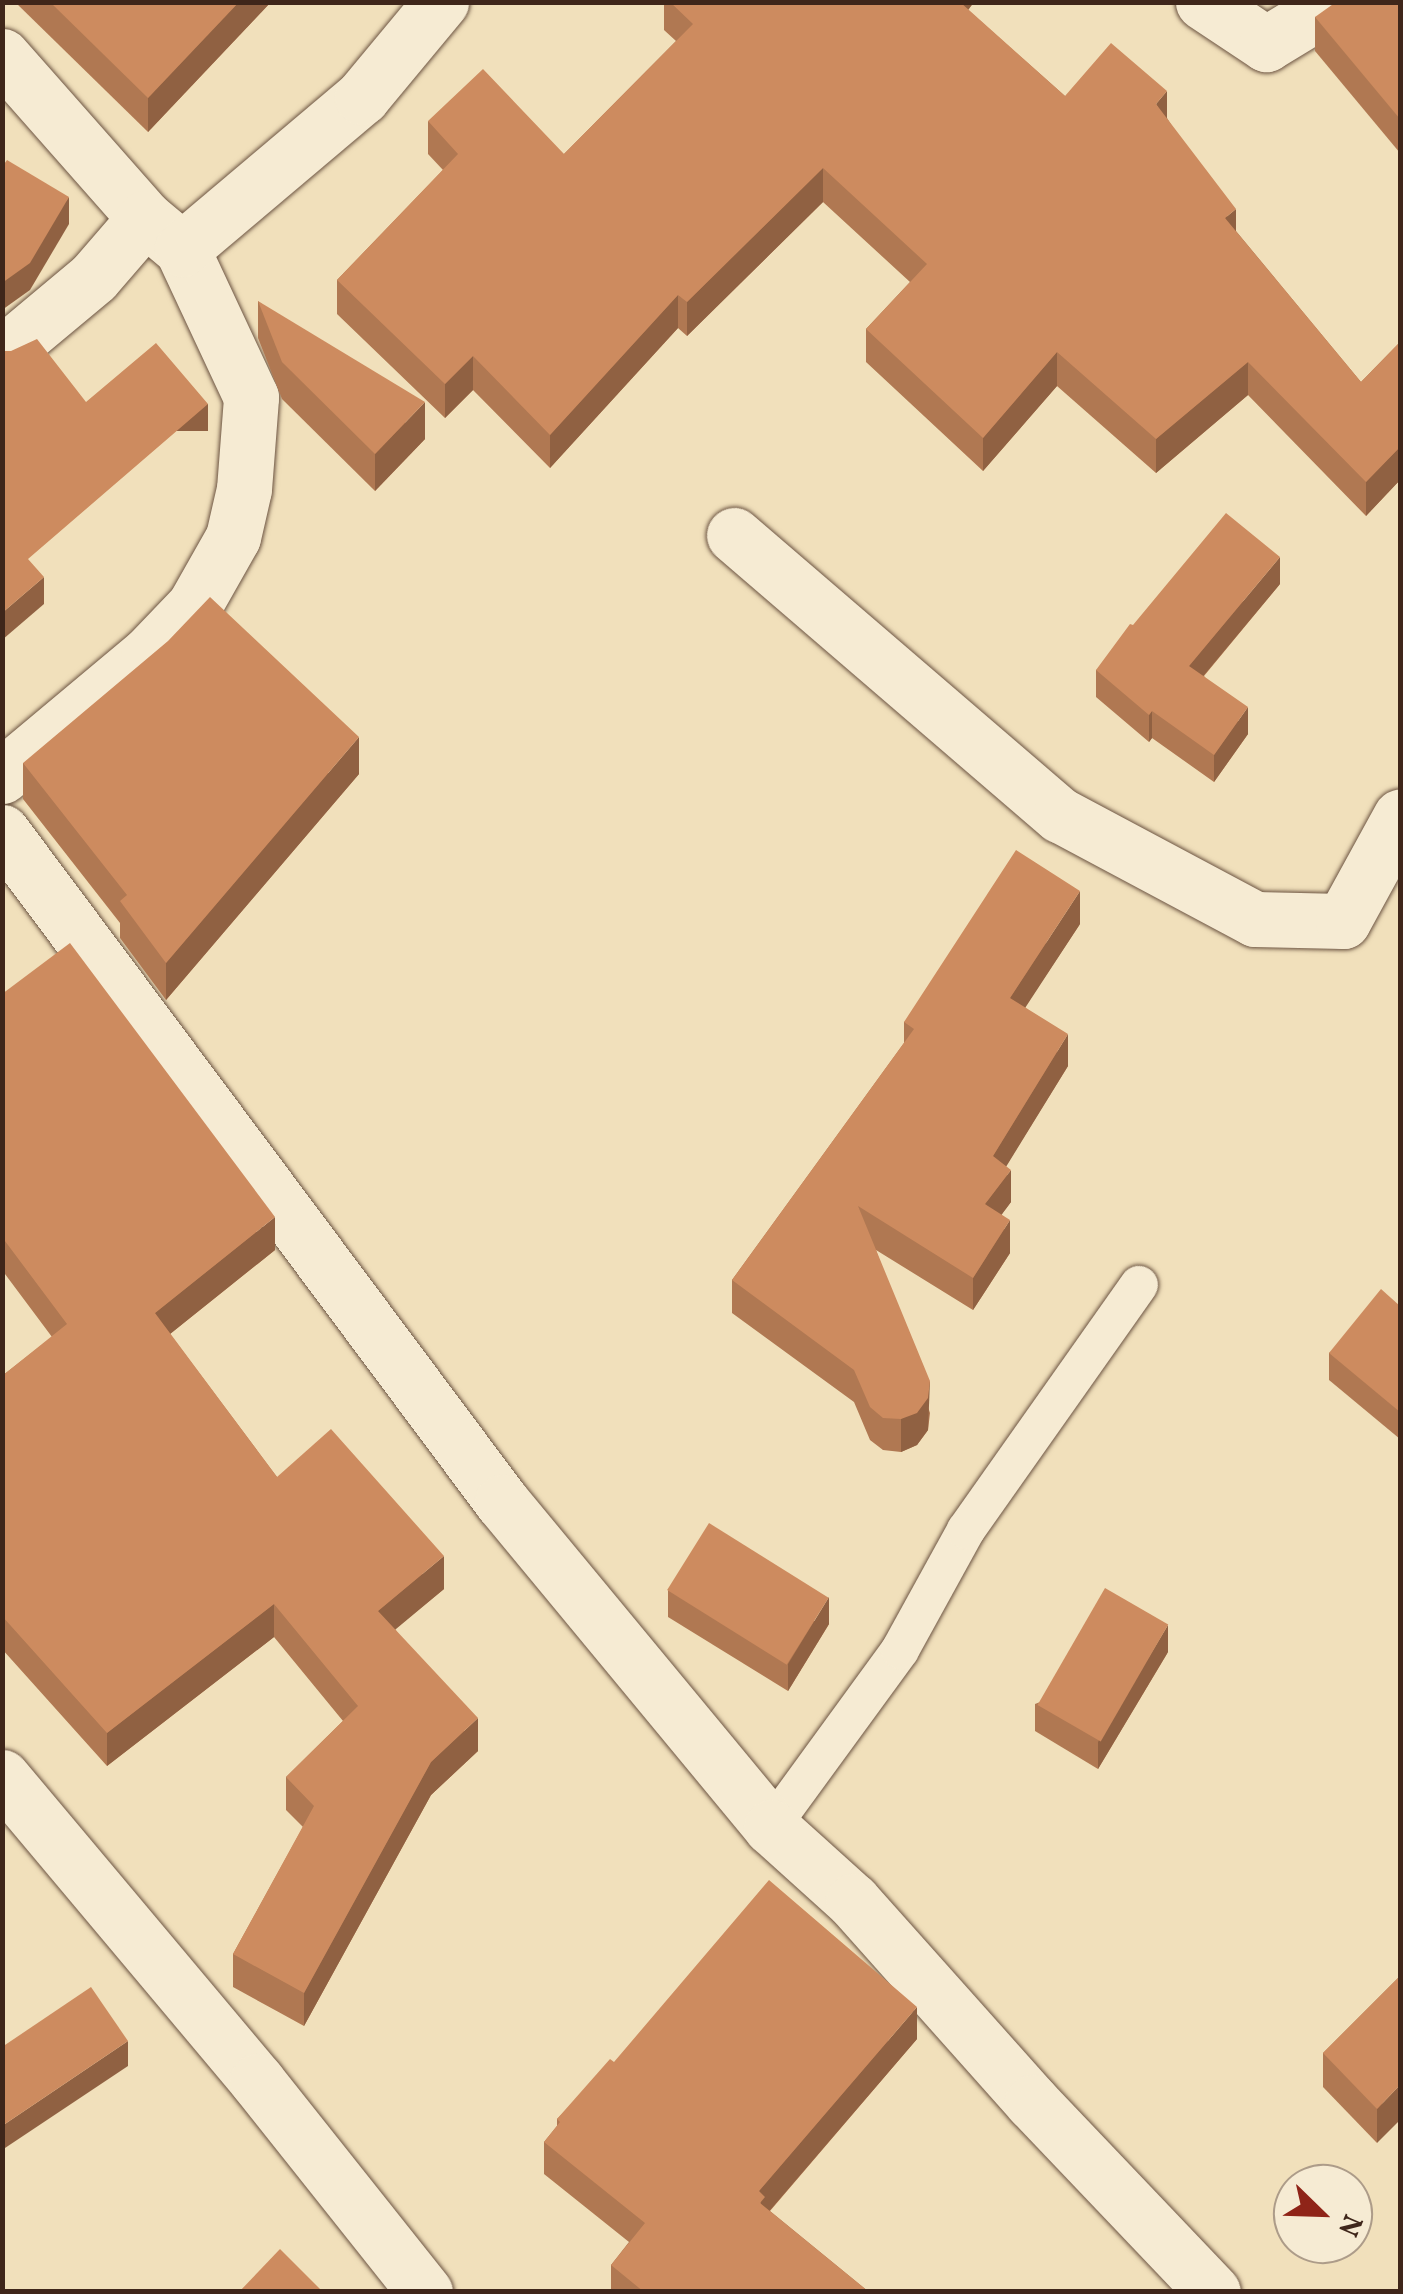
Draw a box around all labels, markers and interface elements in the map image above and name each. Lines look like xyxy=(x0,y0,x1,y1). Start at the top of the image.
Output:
north arrow xyxy=(1273,2164,1373,2264)
text: N xyxy=(1327,2208,1371,2242)

